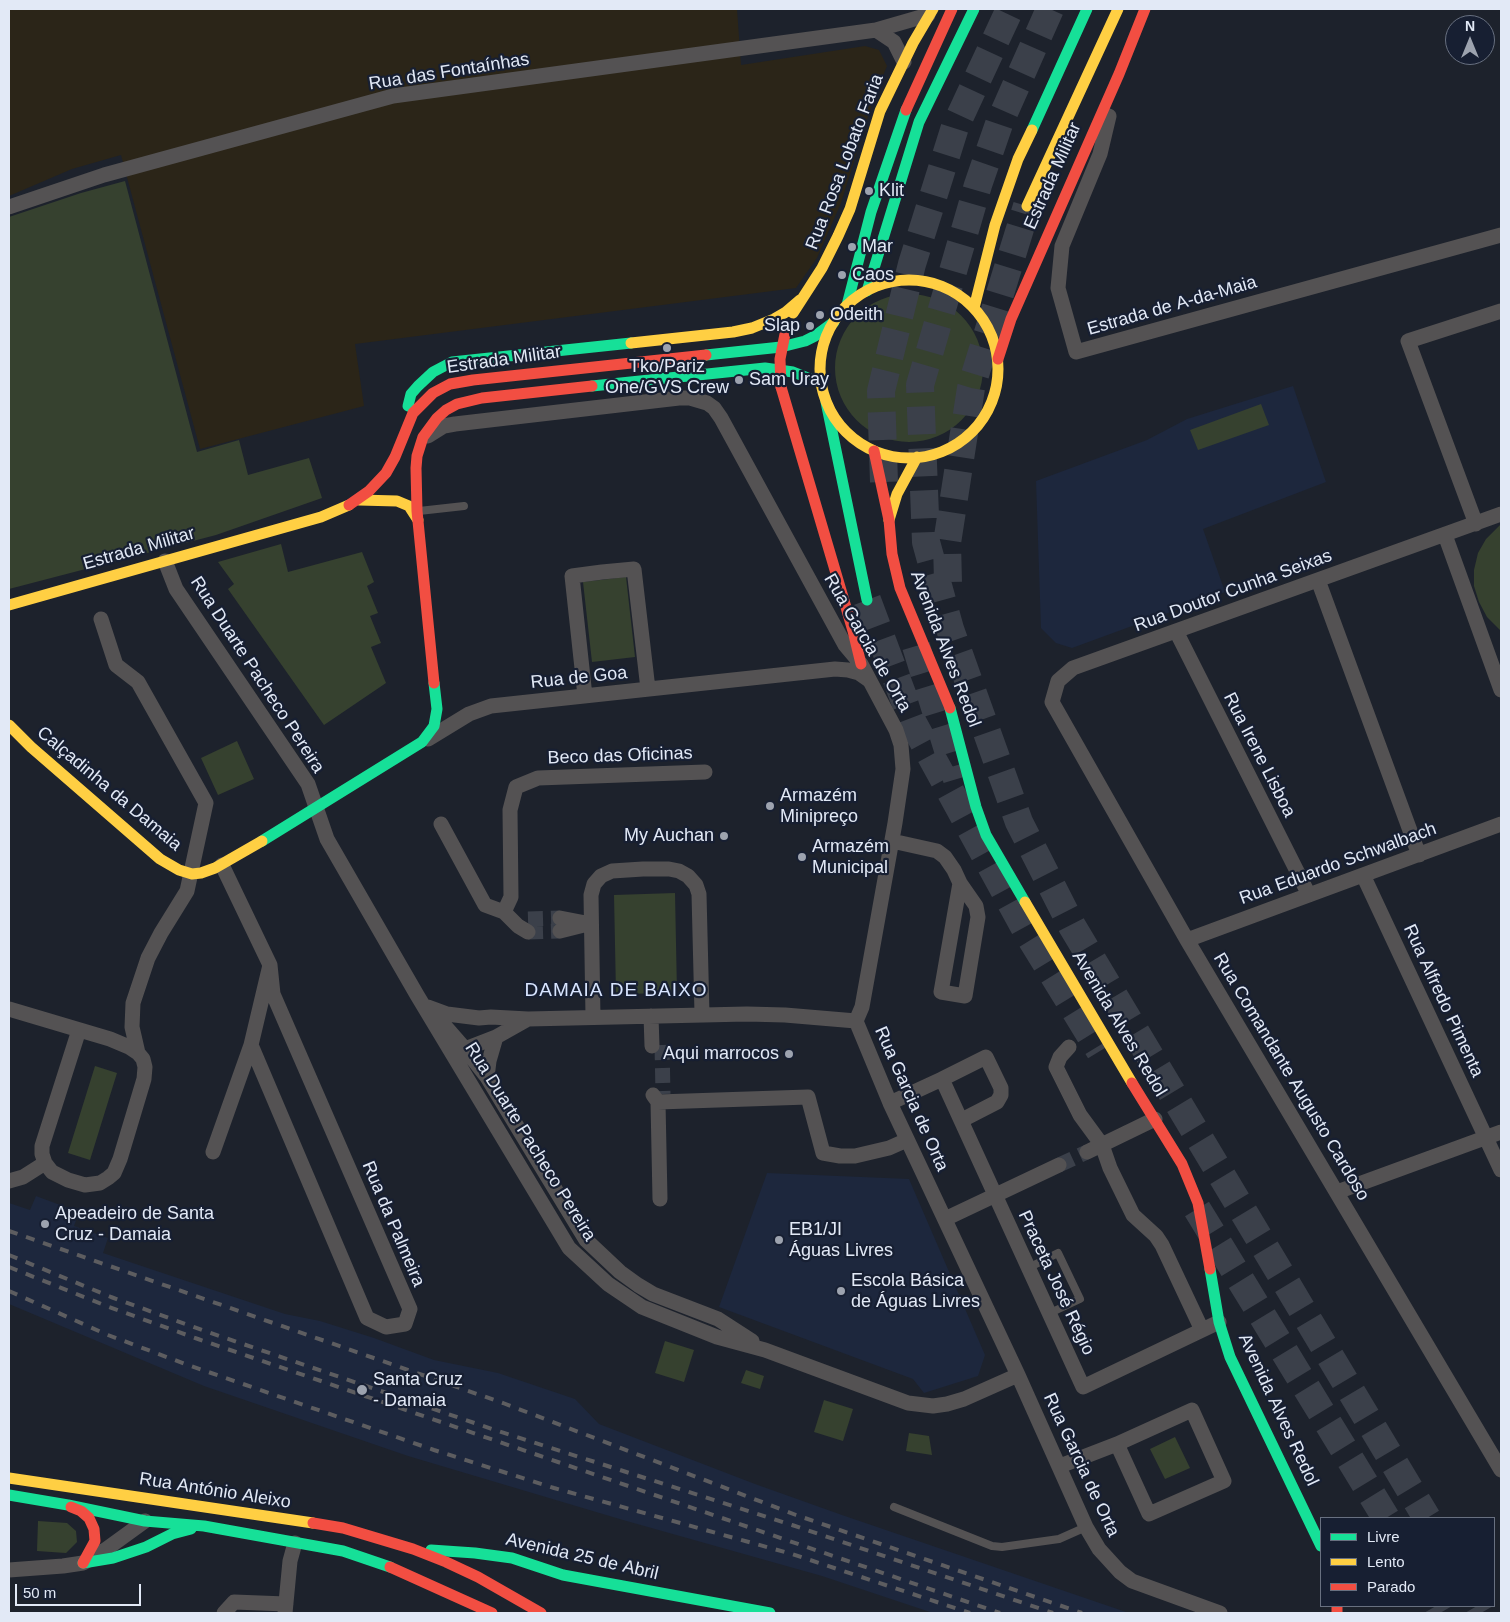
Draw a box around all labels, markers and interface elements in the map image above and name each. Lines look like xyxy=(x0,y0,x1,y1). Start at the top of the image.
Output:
north arrow xyxy=(1445,15,1495,65)
text: N xyxy=(1465,18,1475,34)
street label: Rua das Fontaínhas xyxy=(367,49,531,95)
street label: Rua Rosa Lobato Faria xyxy=(802,71,888,253)
street label: Estrada Militar xyxy=(1020,119,1086,233)
place label: Klit xyxy=(879,180,904,202)
marker: Klit xyxy=(863,185,875,197)
place label: Mar xyxy=(862,236,893,258)
marker: Mar xyxy=(846,241,858,253)
place label: Caos xyxy=(852,264,894,286)
marker: Caos xyxy=(836,269,848,281)
street label: Estrada de A-da-Maia xyxy=(1085,271,1259,341)
place label: Odeith xyxy=(830,304,883,326)
marker: Odeith xyxy=(814,309,826,321)
place label: Slap xyxy=(764,315,800,337)
marker: Slap xyxy=(804,320,816,332)
street label: Estrada Militar xyxy=(446,341,562,379)
marker: Tko/Pariz One/GVS Crew xyxy=(661,342,673,354)
place label: Tko/Pariz One/GVS Crew xyxy=(605,356,729,398)
place label: Sam Uray xyxy=(749,369,829,391)
marker: Sam Uray xyxy=(733,374,745,386)
street label: Estrada Militar xyxy=(81,523,197,575)
street label: Rua Doutor Cunha Seixas xyxy=(1131,545,1335,637)
street label: Avenida Alves Redol xyxy=(905,568,985,730)
street label: Rua Garcia de Orta xyxy=(819,570,915,716)
street label: Rua Duarte Pacheco Pereira xyxy=(185,573,329,777)
street label: Rua de Goa xyxy=(530,662,628,694)
street label: Rua Irene Lisboa xyxy=(1218,689,1300,821)
street label: Calçadinha da Damaia xyxy=(32,722,186,856)
street label: Beco das Oficinas xyxy=(547,743,693,769)
place label: Armazém Minipreço xyxy=(780,785,858,828)
marker: Armazém Minipreço xyxy=(764,800,776,812)
street label: Rua Eduardo Schwalbach xyxy=(1237,818,1439,910)
place label: My Auchan xyxy=(624,825,714,847)
marker: My Auchan xyxy=(718,830,730,842)
place label: Armazém Municipal xyxy=(812,836,889,879)
marker: Armazém Municipal xyxy=(796,851,808,863)
street label: Rua Alfredo Pimenta xyxy=(1398,921,1488,1081)
street label: Avenida Alves Redol xyxy=(1067,947,1171,1101)
street label: Rua Comandante Augusto Cardoso xyxy=(1208,949,1374,1205)
district label: DAMAIA DE BAIXO xyxy=(523,980,709,1002)
street label: Rua Garcia de Orta xyxy=(869,1023,953,1175)
street label: Rua Duarte Pacheco Pereira xyxy=(460,1039,600,1245)
place label: Aqui marrocos xyxy=(663,1043,779,1065)
marker: Aqui marrocos xyxy=(783,1048,795,1060)
street label: Rua da Palmeira xyxy=(357,1158,429,1290)
place label: Apeadeiro de Santa Cruz - Damaia xyxy=(55,1203,214,1246)
street label: Praceta José Régio xyxy=(1013,1207,1099,1359)
marker: Apeadeiro de Santa Cruz - Damaia xyxy=(39,1218,51,1230)
place label: EB1/JI Águas Livres xyxy=(789,1219,893,1262)
marker: EB1/JI Águas Livres xyxy=(773,1234,785,1246)
place label: Escola Básica de Águas Livres xyxy=(851,1270,980,1312)
marker: Escola Básica de Águas Livres xyxy=(835,1285,847,1297)
street label: Avenida Alves Redol xyxy=(1233,1330,1323,1490)
place label: Santa Cruz - Damaia xyxy=(373,1369,463,1412)
marker: Santa Cruz - Damaia xyxy=(355,1383,369,1397)
street label: Rua Garcia de Orta xyxy=(1038,1390,1124,1540)
street label: Rua António Aleixo xyxy=(138,1468,292,1514)
legend xyxy=(1320,1517,1495,1607)
text: Livre xyxy=(1367,1528,1400,1545)
street label: Avenida 25 de Abril xyxy=(504,1529,660,1585)
text: Lento xyxy=(1367,1553,1405,1570)
scale bar xyxy=(18,1574,144,1606)
text: Parado xyxy=(1367,1578,1415,1595)
text: 50 m xyxy=(23,1584,56,1601)

